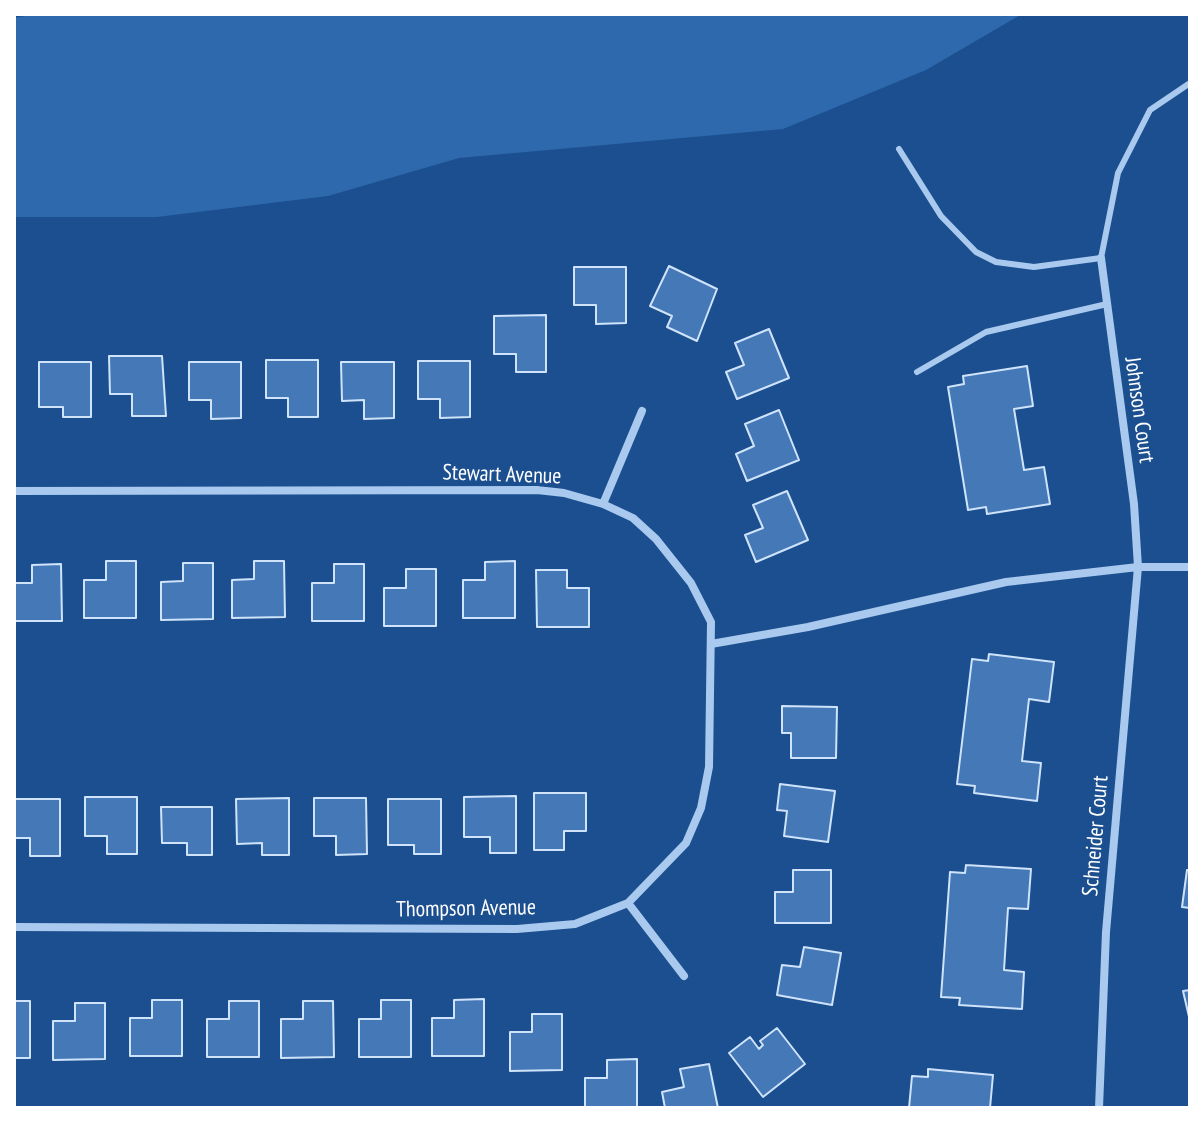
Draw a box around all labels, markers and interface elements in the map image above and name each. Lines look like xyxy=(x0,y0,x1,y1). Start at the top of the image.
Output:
street label: Johnson Court xyxy=(1119,355,1159,465)
street label: Stewart Avenue xyxy=(442,460,562,490)
street label: Schneider Court xyxy=(1078,775,1114,897)
street label: Thompson Avenue xyxy=(396,895,536,923)

